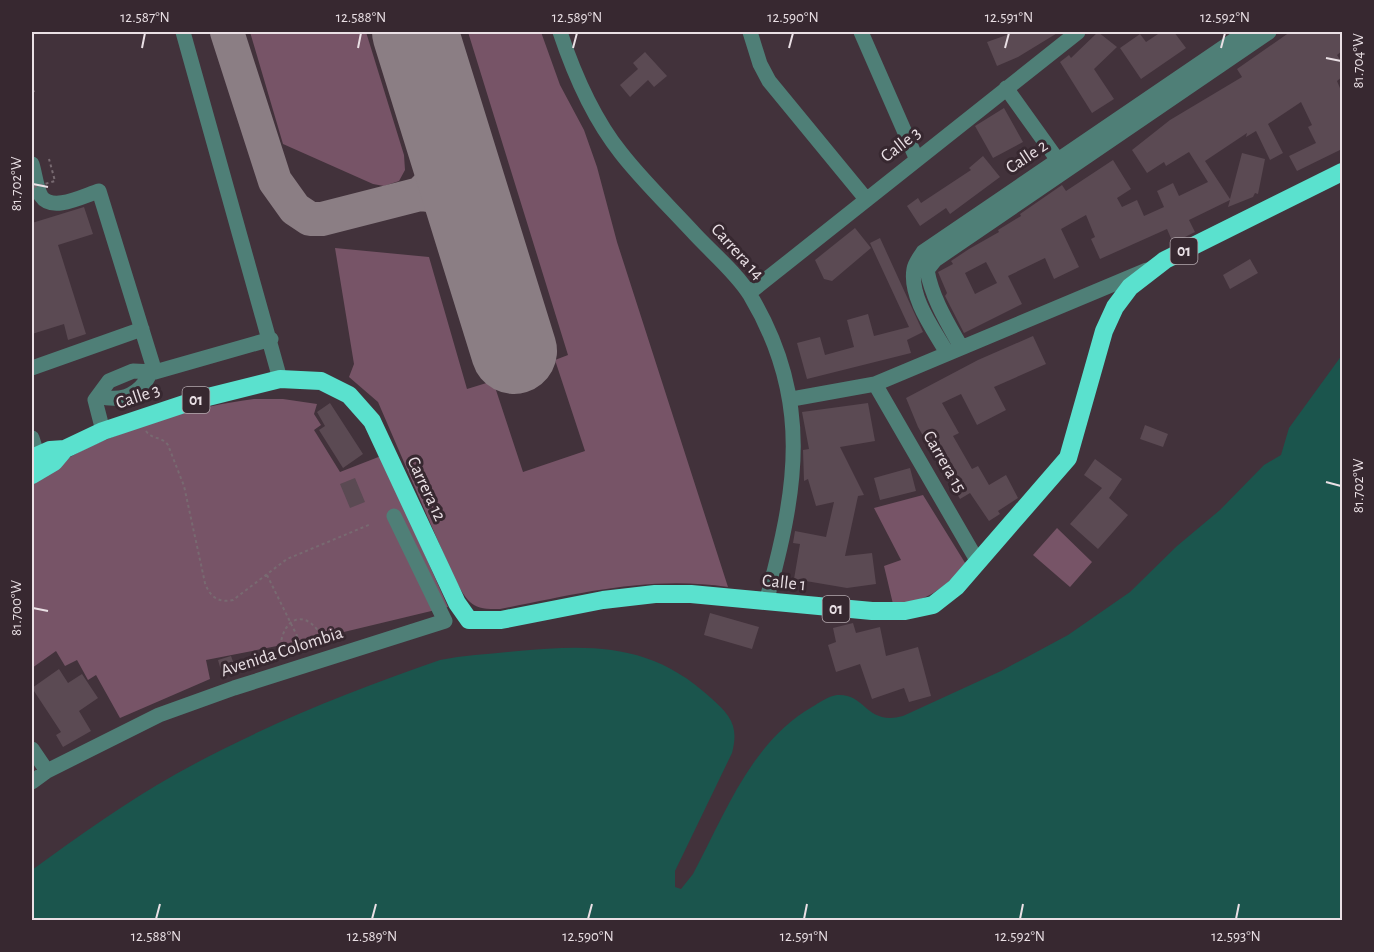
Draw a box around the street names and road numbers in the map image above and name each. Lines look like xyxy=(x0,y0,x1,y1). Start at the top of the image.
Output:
street label: Calle 3 xyxy=(878,124,924,166)
street label: Calle 2 xyxy=(1003,137,1051,177)
street label: Carrera 14 xyxy=(707,220,767,284)
road number: 01 xyxy=(1170,238,1198,264)
street label: Calle 3 xyxy=(114,381,162,413)
road number: 01 xyxy=(182,387,210,413)
street label: Carrera 15 xyxy=(919,428,969,496)
street label: Carrera 12 xyxy=(403,454,449,524)
street label: Calle 1 xyxy=(761,572,807,594)
road number: 01 xyxy=(822,596,850,622)
street label: Avenida Colombia xyxy=(219,624,345,680)

